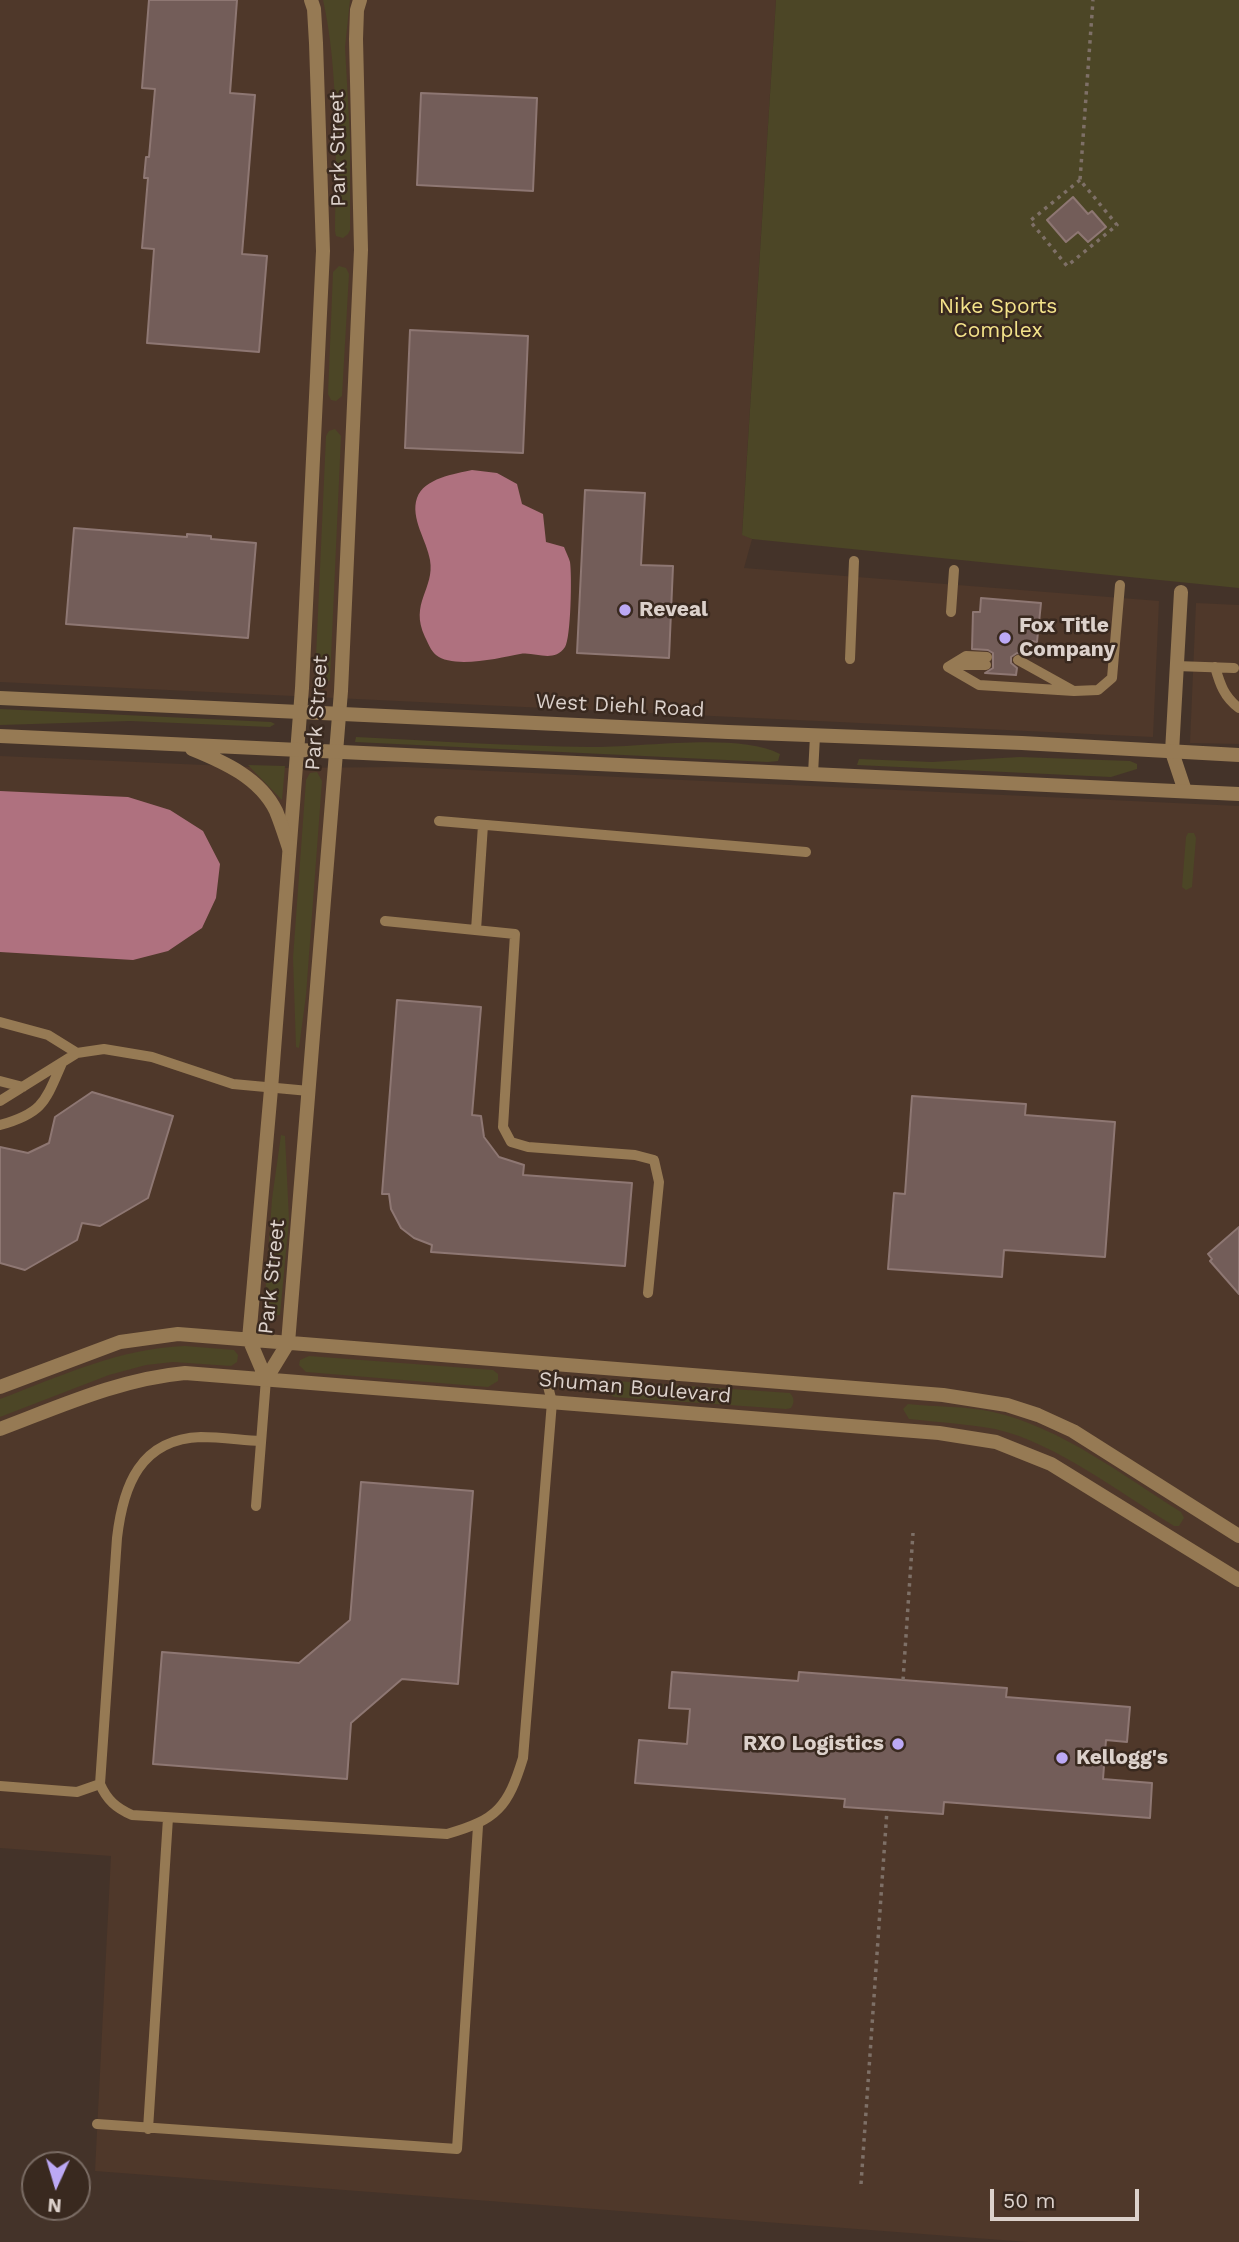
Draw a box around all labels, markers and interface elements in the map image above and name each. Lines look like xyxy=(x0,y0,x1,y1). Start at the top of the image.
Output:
street label: Park Street xyxy=(324,91,352,207)
park label: Nike Sports Complex xyxy=(939,294,1057,344)
place label: Reveal xyxy=(639,597,708,623)
marker: Reveal xyxy=(617,602,633,618)
place label: Fox Title Company xyxy=(1019,613,1115,663)
marker: Fox Title Company xyxy=(997,630,1013,646)
street label: Park Street xyxy=(300,654,334,772)
street label: West Diehl Road xyxy=(535,689,705,723)
street label: Park Street xyxy=(253,1218,291,1336)
street label: Shuman Boulevard xyxy=(538,1367,732,1409)
place label: RXO Logistics xyxy=(743,1731,884,1757)
marker: RXO Logistics xyxy=(890,1736,906,1752)
place label: Kellogg's xyxy=(1076,1745,1168,1771)
marker: Kellogg's xyxy=(1054,1750,1070,1766)
north arrow xyxy=(21,2151,91,2221)
scale bar xyxy=(994,2176,1143,2220)
text: 50 m xyxy=(1003,2188,1055,2213)
text: N xyxy=(47,2193,62,2217)

